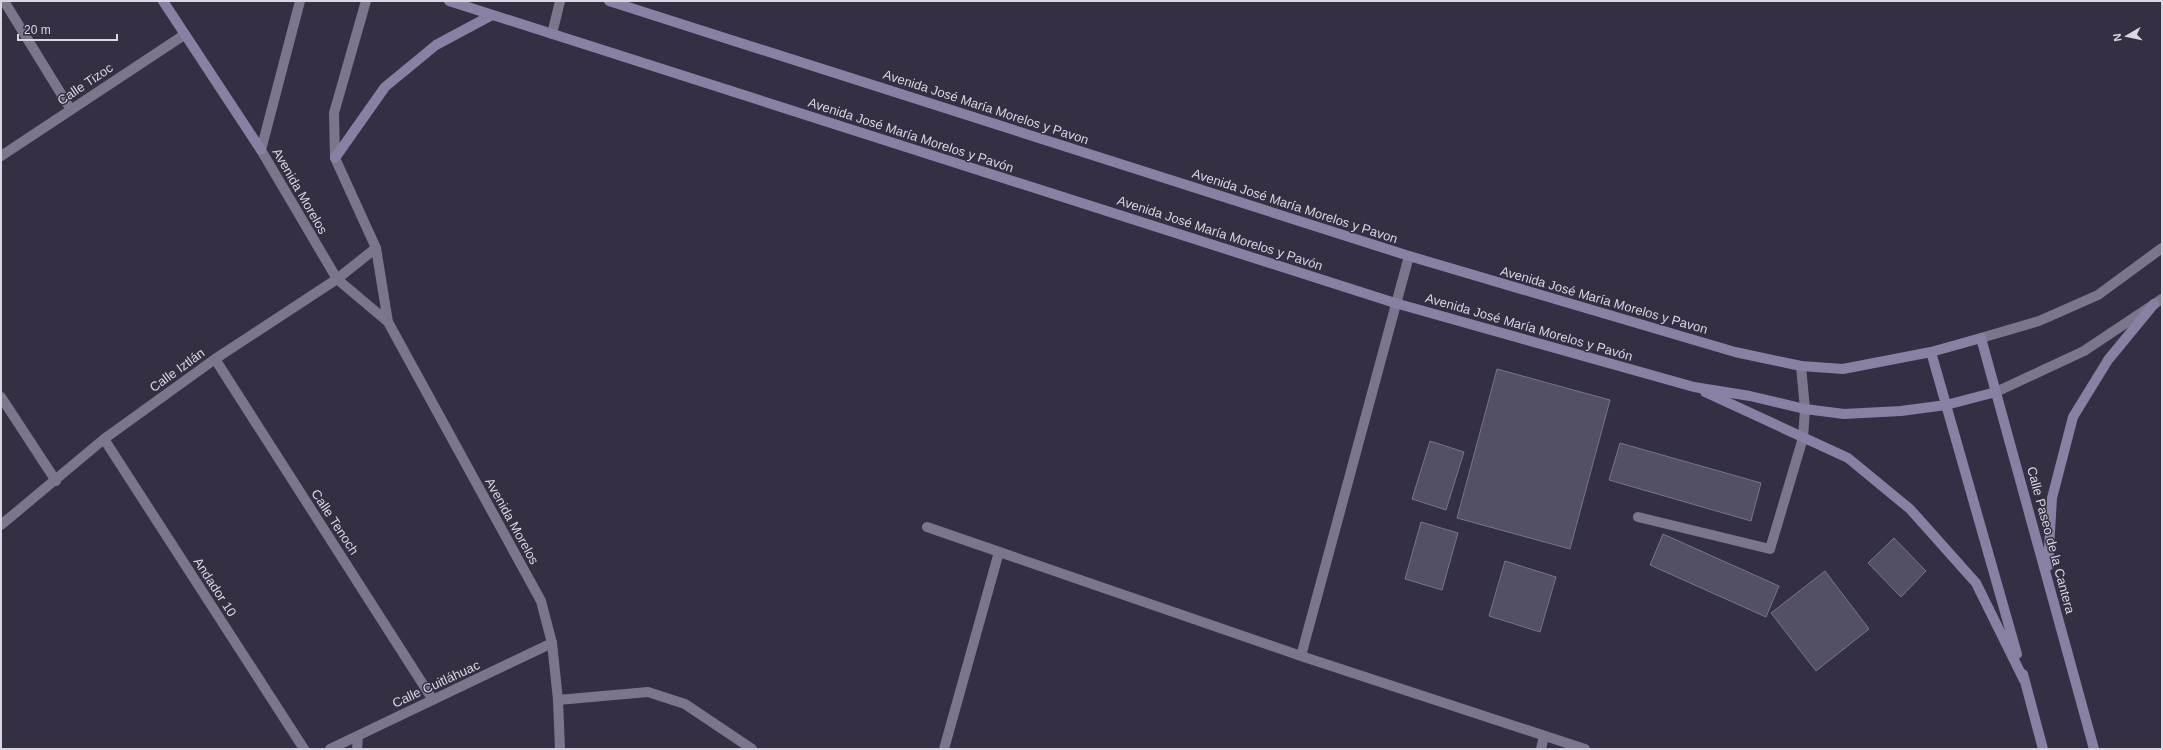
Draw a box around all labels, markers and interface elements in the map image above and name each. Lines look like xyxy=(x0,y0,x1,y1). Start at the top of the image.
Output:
scale bar xyxy=(18,16,117,42)
north arrow xyxy=(2107,16,2147,56)
text: 20 m xyxy=(24,23,51,37)
text: N xyxy=(2111,33,2124,42)
street label: Calle Tizoc xyxy=(54,60,116,108)
street label: Avenida José María Morelos y Pavon xyxy=(881,67,1091,147)
street label: Avenida José María Morelos y Pavón xyxy=(806,95,1016,175)
street label: Avenida Morelos xyxy=(269,145,331,237)
street label: Avenida José María Morelos y Pavon xyxy=(1190,166,1400,246)
street label: Avenida José María Morelos y Pavón xyxy=(1115,193,1325,273)
street label: Avenida José María Morelos y Pavon xyxy=(1499,263,1709,337)
street label: Avenida José María Morelos y Pavón xyxy=(1424,290,1634,364)
street label: Calle Iztlán xyxy=(147,345,207,395)
street label: Calle Paseo de la Cantera xyxy=(2024,465,2078,616)
street label: Avenida Morelos xyxy=(482,475,542,567)
street label: Calle Tenoch xyxy=(308,486,362,558)
street label: Andador 10 xyxy=(190,555,240,619)
street label: Calle Cuitláhuac xyxy=(390,657,483,711)

